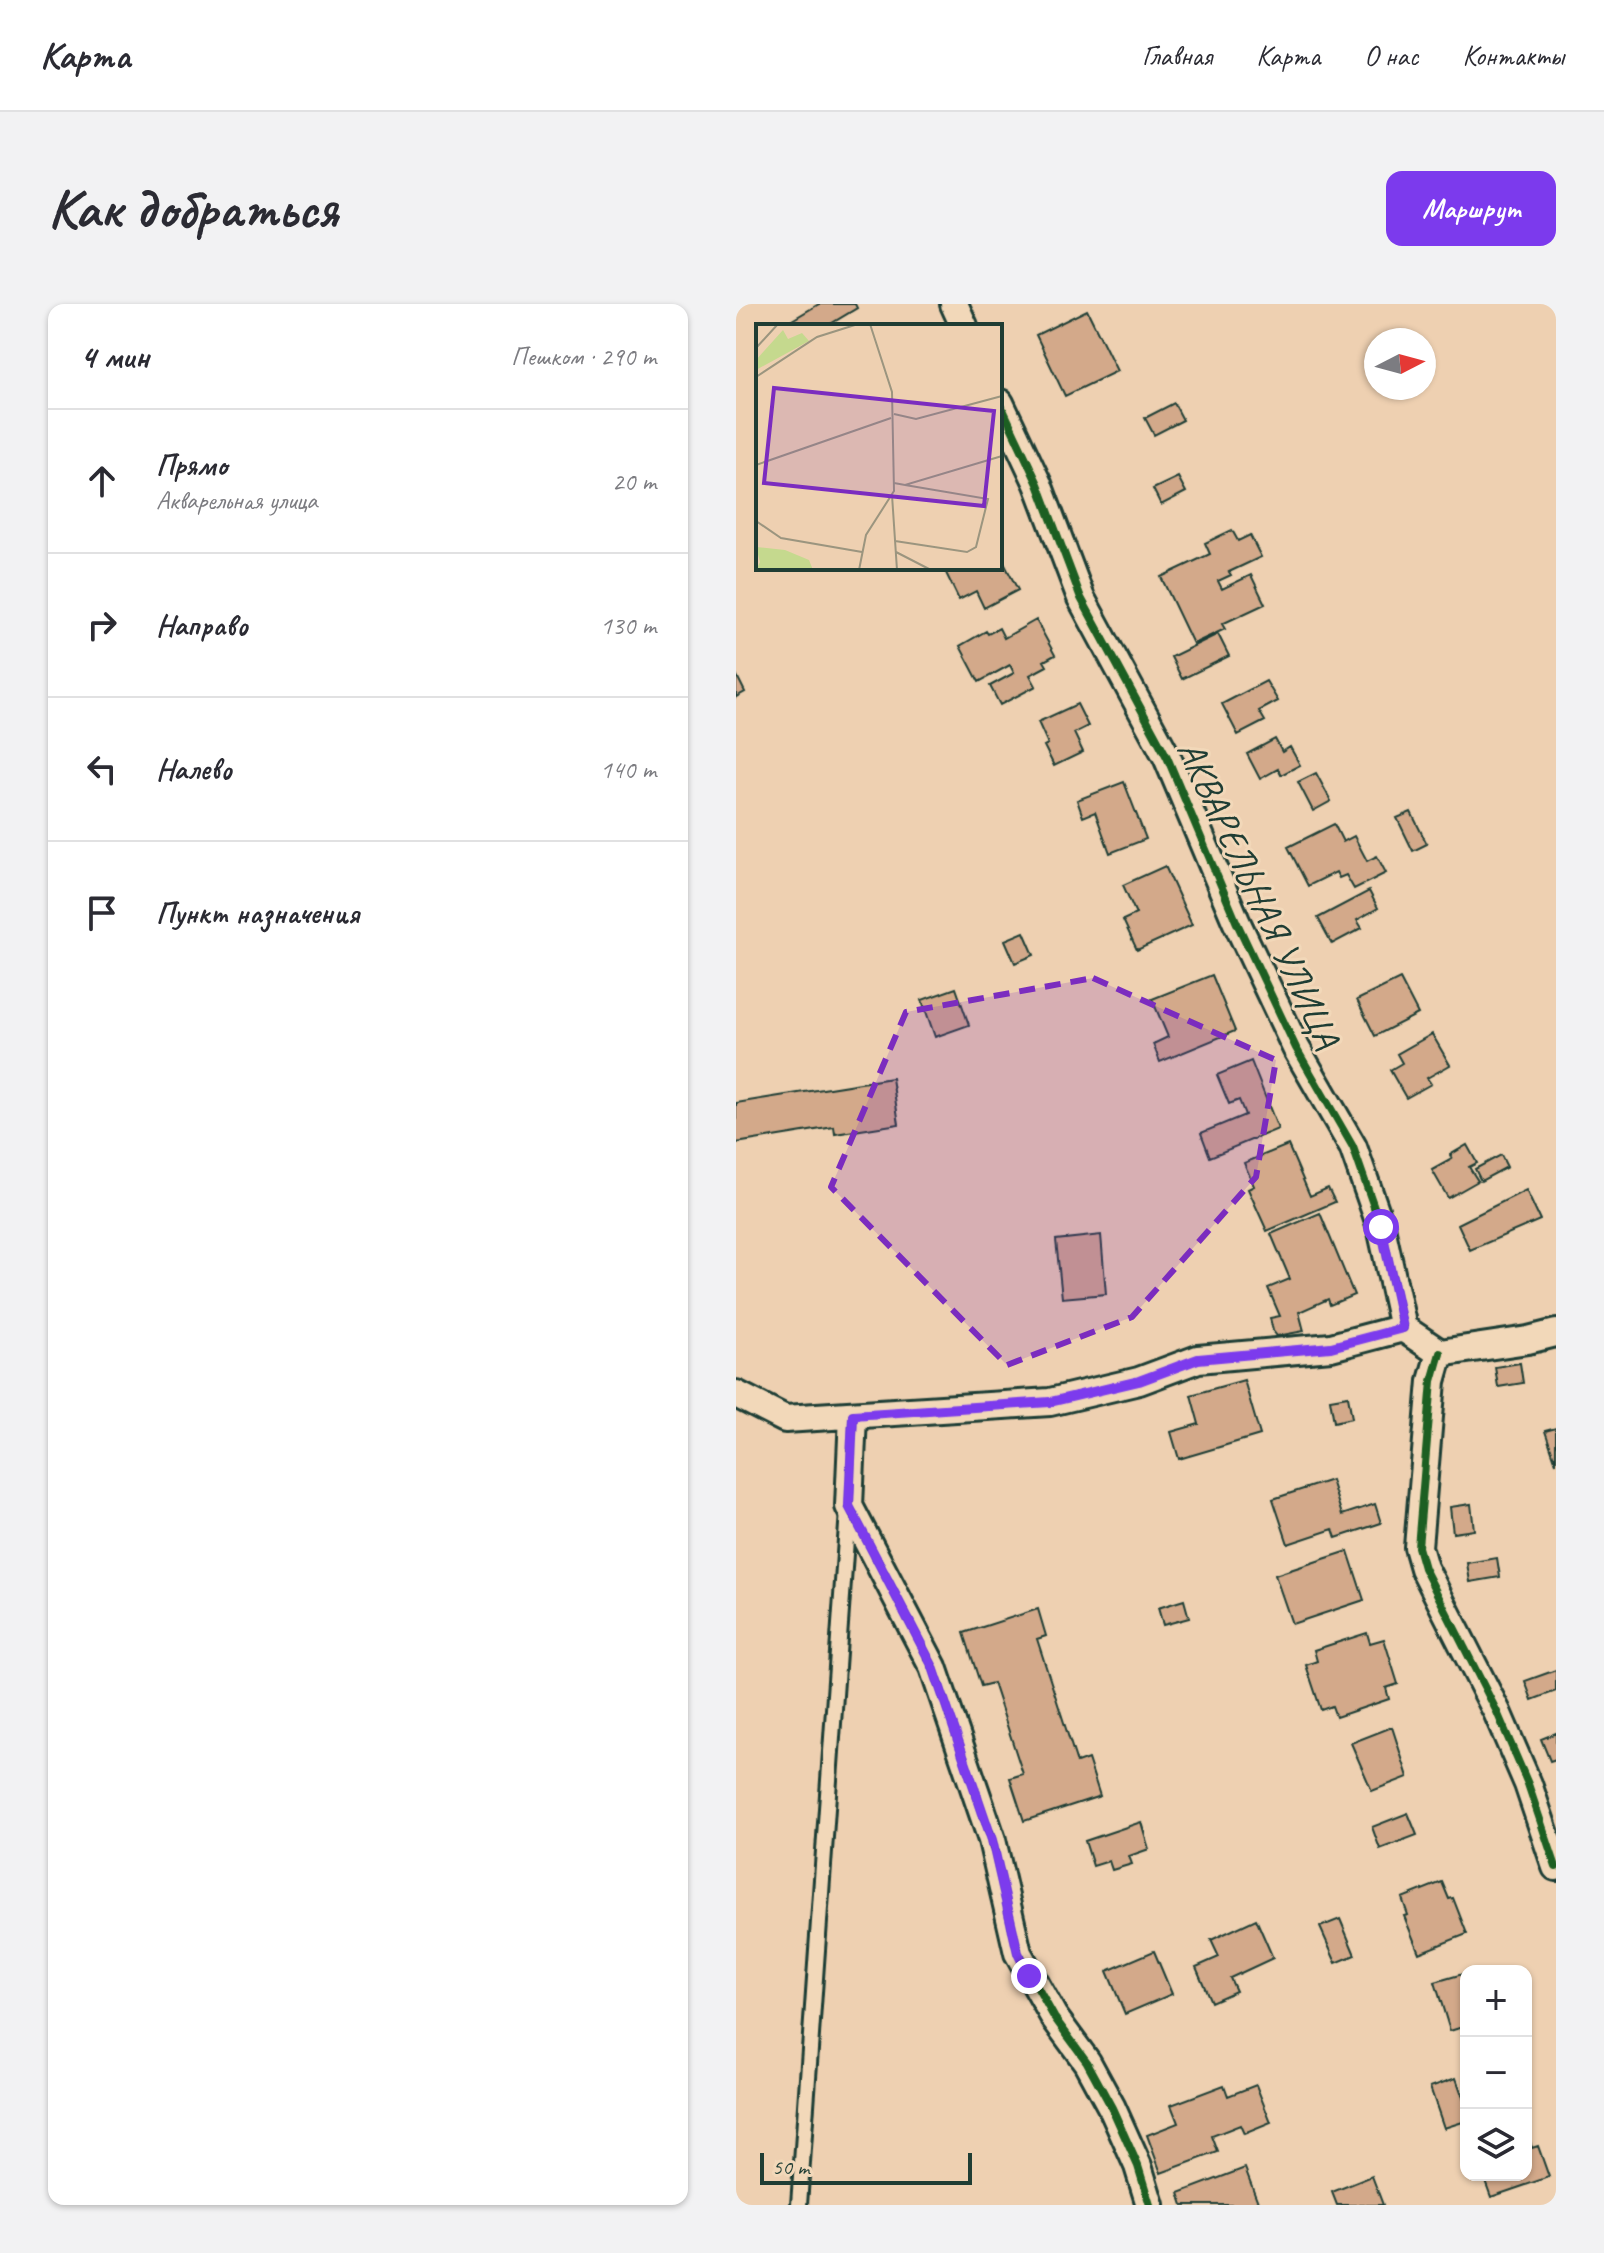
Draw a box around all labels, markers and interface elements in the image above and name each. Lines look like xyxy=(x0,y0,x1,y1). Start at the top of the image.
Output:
text: Карта xyxy=(40,32,130,79)
text: Главная xyxy=(1142,38,1212,73)
text: Карта xyxy=(1256,38,1320,73)
text: О нас xyxy=(1364,38,1418,73)
text: Контакты xyxy=(1462,38,1564,73)
button: Маршрут xyxy=(1386,171,1556,246)
text: Как добраться xyxy=(48,173,338,244)
inset map xyxy=(756,324,1002,570)
north arrow xyxy=(1364,328,1436,400)
text: 4 мин xyxy=(80,335,149,378)
text: Пешком · 290 m xyxy=(511,340,656,373)
text: Прямо xyxy=(156,446,227,484)
icon: ahead xyxy=(80,459,124,503)
text: 20 m xyxy=(612,465,656,498)
text: Акварельная улица xyxy=(156,484,317,517)
icon: right xyxy=(80,603,124,647)
text: Направо xyxy=(156,606,248,644)
text: 130 m xyxy=(600,609,656,642)
street label: АКВАРЕЛЬНАЯ УЛИЦА xyxy=(1167,733,1351,1056)
icon: left xyxy=(80,747,124,791)
text: Налево xyxy=(156,750,232,788)
text: 140 m xyxy=(600,753,656,786)
icon: arrive xyxy=(80,891,124,935)
text: Пункт назначения xyxy=(156,894,359,932)
route start xyxy=(1363,1209,1399,1245)
route end xyxy=(1011,1958,1047,1994)
map controls xyxy=(1460,1965,1532,2181)
button: + xyxy=(1460,1965,1532,2037)
button: − xyxy=(1460,2037,1532,2109)
button: layers xyxy=(1460,2109,1532,2181)
scale bar xyxy=(760,2149,972,2185)
text: 50 m xyxy=(772,2153,809,2181)

